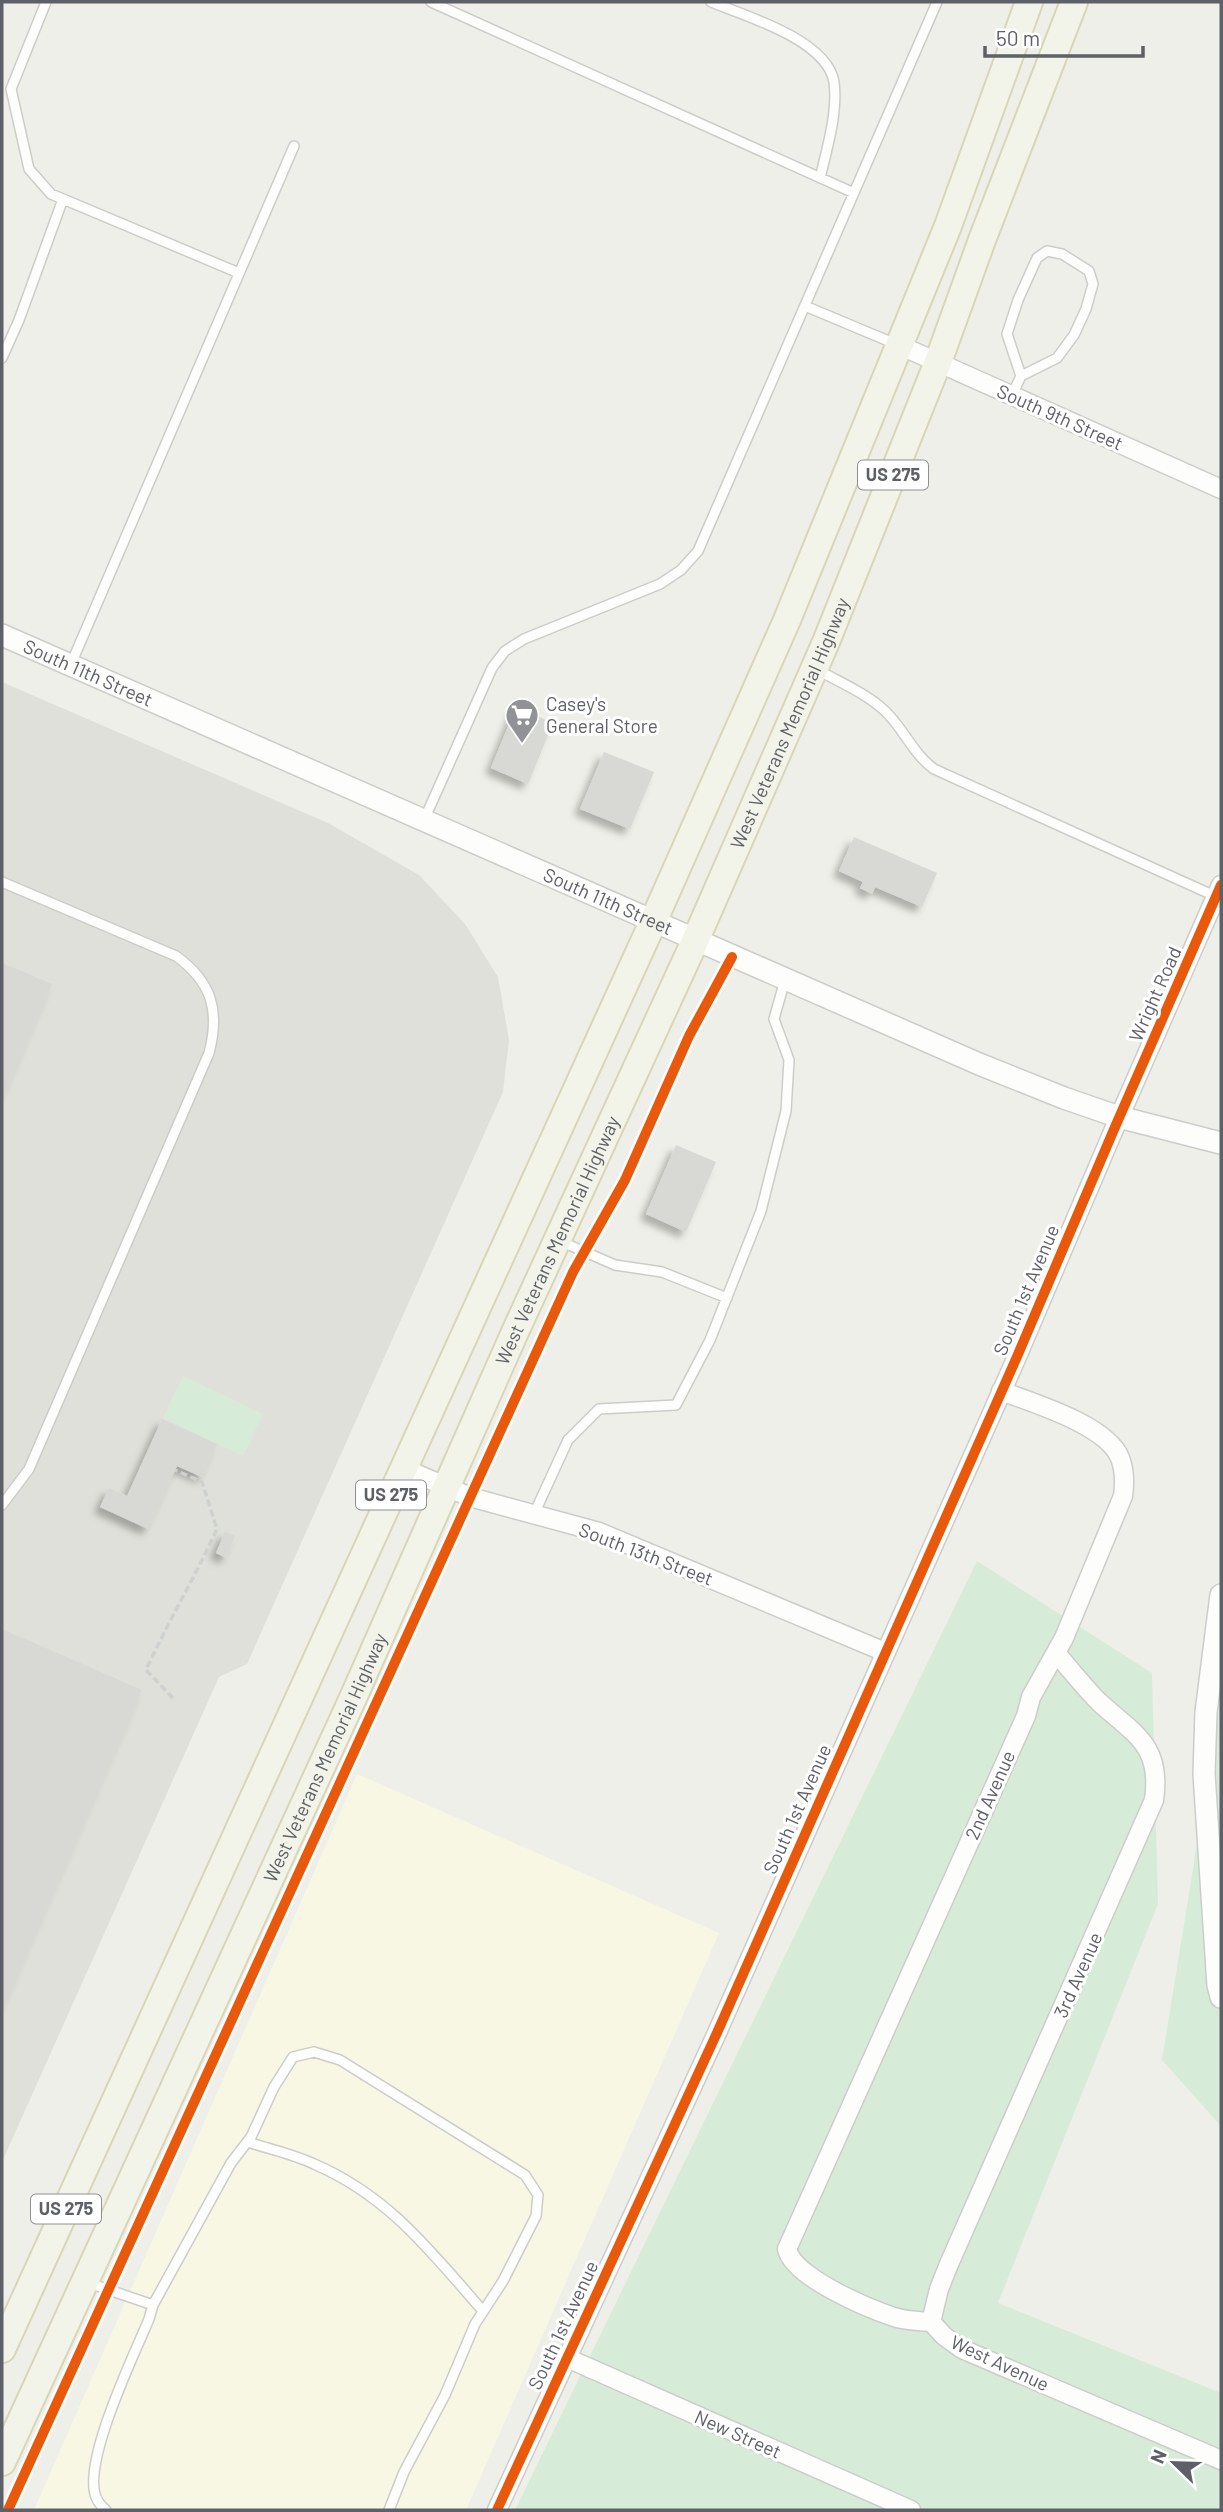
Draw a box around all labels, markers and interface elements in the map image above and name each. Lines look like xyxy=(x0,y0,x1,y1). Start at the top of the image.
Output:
scale bar xyxy=(985,14,1142,58)
text: 50 m xyxy=(996,25,1040,50)
street label: South 9th Street xyxy=(994,379,1127,455)
road number: US 275 xyxy=(858,461,928,490)
street label: West Veterans Memorial Highway xyxy=(725,594,854,852)
street label: South 11th Street xyxy=(20,634,156,711)
place label: Casey's General Store xyxy=(546,692,658,737)
supermarket icon: Casey's General Store xyxy=(503,696,541,745)
street label: South 11th Street xyxy=(540,862,677,939)
street label: Wright Road xyxy=(1123,943,1186,1045)
street label: West Veterans Memorial Highway xyxy=(490,1112,624,1368)
street label: South 1st Avenue xyxy=(988,1221,1063,1358)
road number: US 275 xyxy=(356,1480,426,1510)
street label: South 13th Street xyxy=(576,1517,717,1590)
street label: West Veterans Memorial Highway xyxy=(258,1629,391,1886)
street label: South 1st Avenue xyxy=(758,1740,835,1877)
street label: 2nd Avenue xyxy=(960,1747,1019,1843)
street label: 3rd Avenue xyxy=(1048,1928,1107,2021)
road number: US 275 xyxy=(31,2194,101,2224)
street label: South 1st Avenue xyxy=(523,2257,602,2393)
street label: West Avenue xyxy=(947,2330,1053,2395)
street label: New Street xyxy=(691,2404,785,2463)
north arrow xyxy=(1139,2428,1209,2498)
text: N xyxy=(1145,2446,1171,2466)

